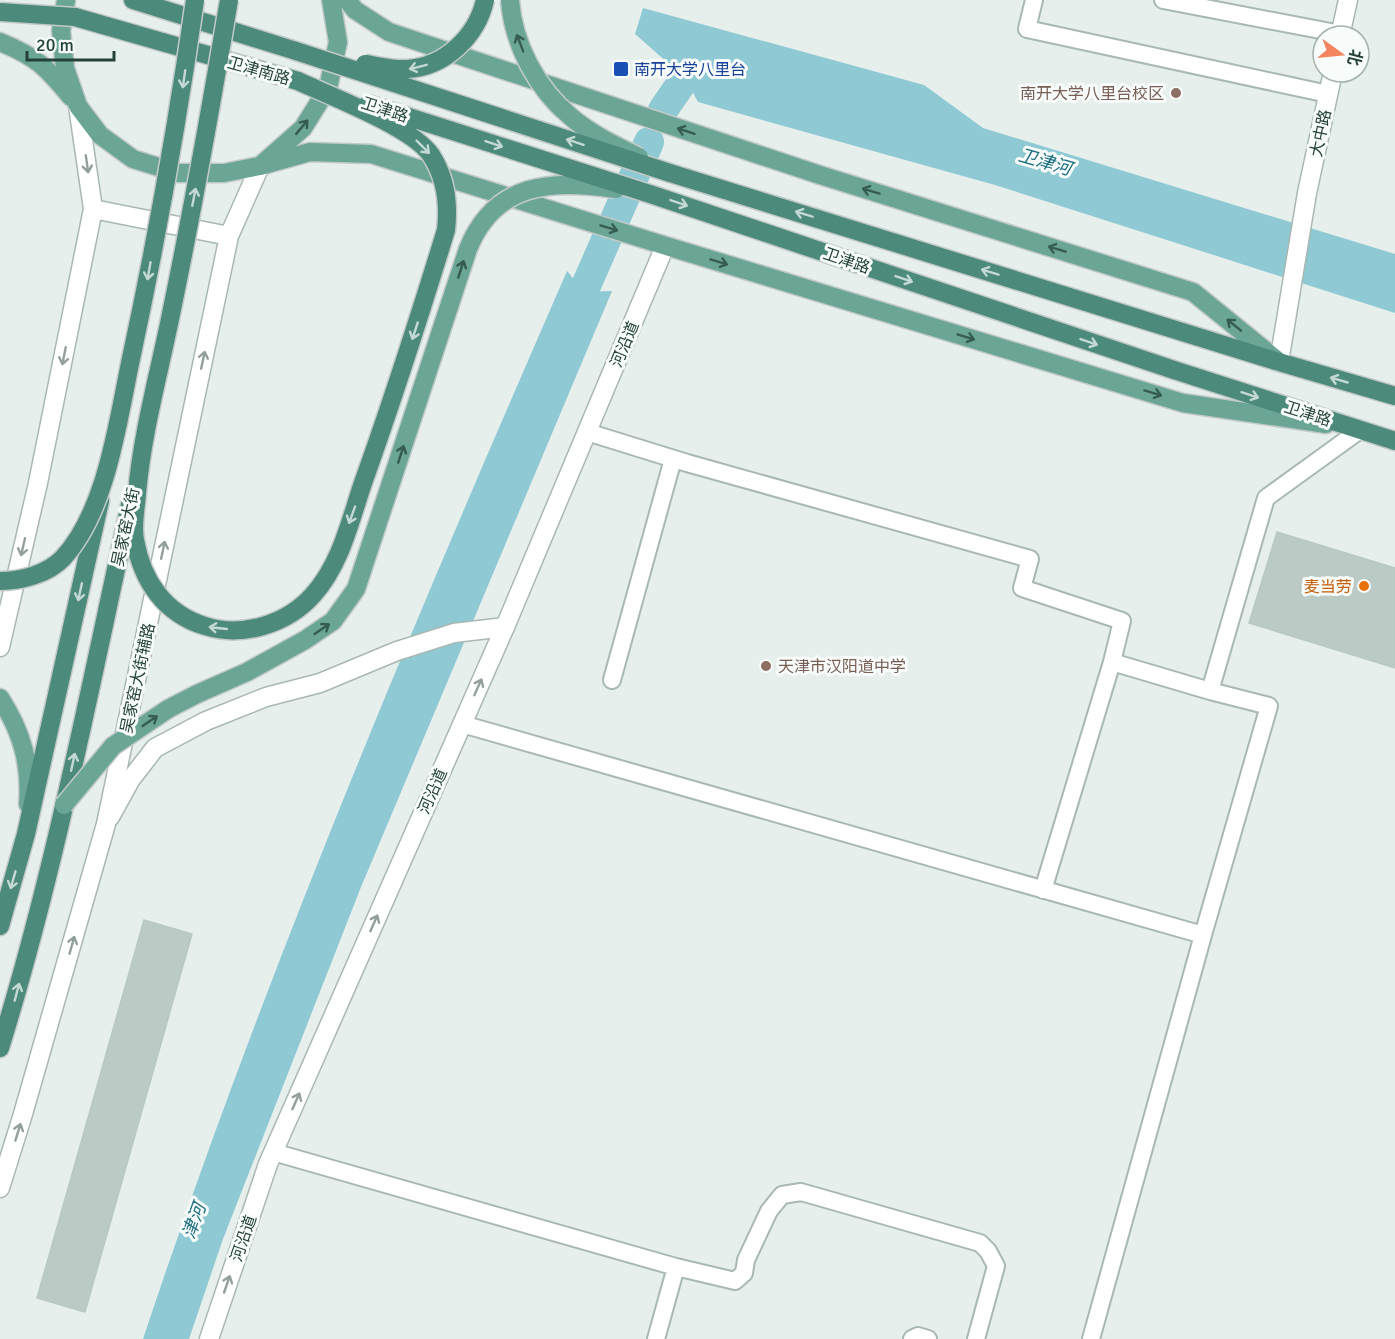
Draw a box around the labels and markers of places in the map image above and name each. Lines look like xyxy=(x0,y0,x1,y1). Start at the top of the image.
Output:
marker: 南开大学八里台 xyxy=(612,60,630,78)
place label: 南开大学八里台 xyxy=(634,60,746,80)
place label: 南开大学八里台校区 xyxy=(1020,84,1164,104)
marker: 南开大学八里台校区 xyxy=(1169,86,1183,100)
place label: 麦当劳 xyxy=(1304,577,1352,597)
marker: 麦当劳 xyxy=(1357,579,1371,593)
place label: 天津市汉阳道中学 xyxy=(778,657,906,677)
marker: 天津市汉阳道中学 xyxy=(759,659,773,673)

